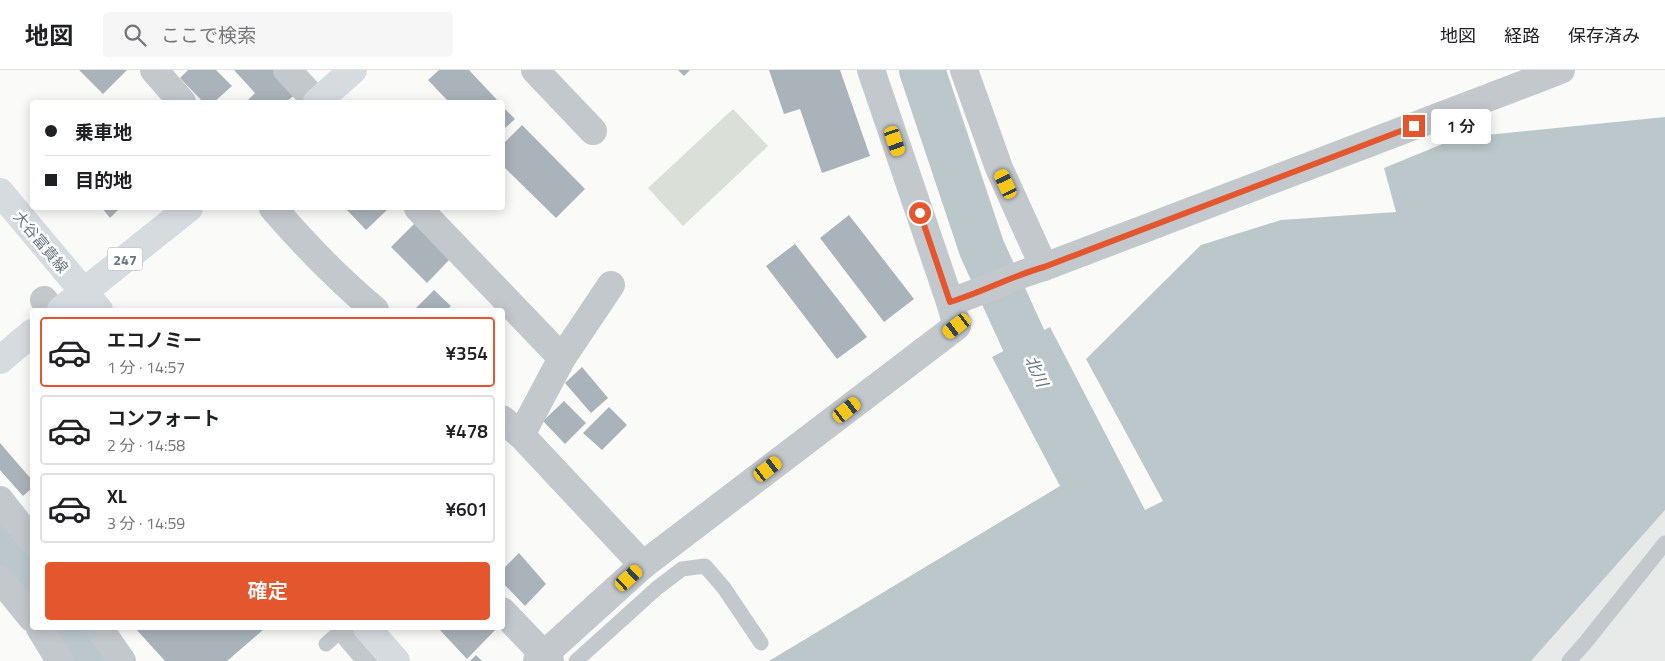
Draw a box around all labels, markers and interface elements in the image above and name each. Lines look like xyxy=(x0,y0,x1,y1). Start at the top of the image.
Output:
search box xyxy=(103,12,453,57)
text: 地図 xyxy=(25,17,73,53)
text: ここで検索 xyxy=(161,20,256,49)
icon: search xyxy=(121,21,149,49)
text: 地図 xyxy=(1440,22,1476,49)
text: 経路 xyxy=(1504,22,1540,49)
text: 保存済み xyxy=(1568,22,1640,49)
callout: 1 分 xyxy=(1432,108,1492,144)
text: 1 分 xyxy=(1447,114,1475,138)
route end xyxy=(1403,115,1425,137)
text: 乗車地 xyxy=(75,117,132,146)
car xyxy=(883,124,906,158)
text: 目的地 xyxy=(75,165,132,194)
car xyxy=(992,167,1019,201)
route start xyxy=(909,202,931,224)
street label: 大谷富貴線 xyxy=(8,206,74,278)
road number: 247 xyxy=(108,248,142,270)
car xyxy=(940,311,973,341)
text: エコノミー xyxy=(107,325,202,354)
icon: car xyxy=(47,330,92,375)
text: ¥354 xyxy=(445,338,488,367)
water label: 北川 xyxy=(1019,351,1055,392)
text: 1 分 · 14:57 xyxy=(107,355,185,379)
car xyxy=(830,395,863,425)
text: コンフォート xyxy=(107,403,220,432)
icon: car xyxy=(47,408,92,453)
text: ¥478 xyxy=(445,416,488,445)
text: 2 分 · 14:58 xyxy=(107,433,185,457)
car xyxy=(751,454,784,484)
text: XL xyxy=(107,481,127,510)
icon: car xyxy=(47,486,92,531)
text: ¥601 xyxy=(445,494,488,523)
text: 3 分 · 14:59 xyxy=(107,511,185,535)
button: 確定 xyxy=(45,562,490,620)
car xyxy=(612,562,645,594)

